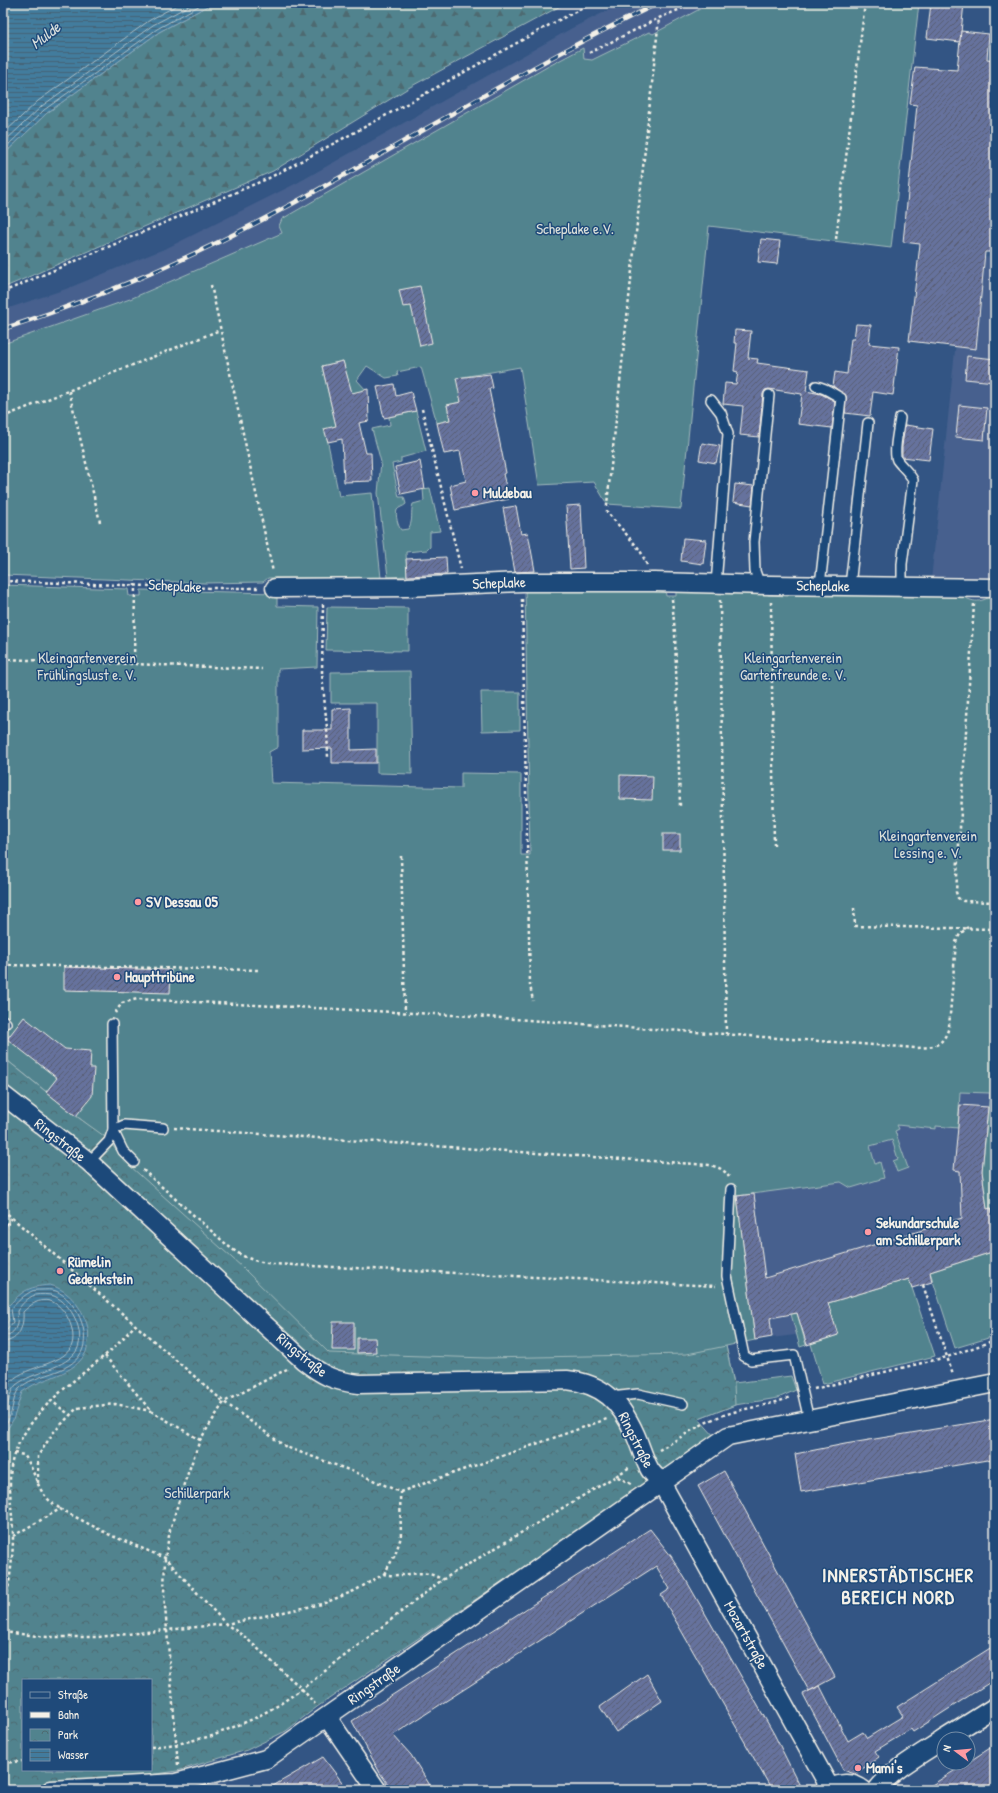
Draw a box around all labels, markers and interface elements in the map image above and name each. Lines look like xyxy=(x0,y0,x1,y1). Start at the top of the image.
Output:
water label: Mulde xyxy=(25,16,65,54)
park label: Scheplake e.V. xyxy=(536,218,614,239)
place label: Muldebau xyxy=(483,482,533,503)
marker: Muldebau xyxy=(470,488,480,498)
street label: Scheplake xyxy=(472,571,526,594)
street label: Scheplake xyxy=(148,574,202,597)
street label: Scheplake xyxy=(796,575,850,596)
park label: Kleingartenverein Frühlingslust e. V. xyxy=(37,647,136,685)
park label: Kleingartenverein Gartenfreunde e. V. xyxy=(740,647,846,685)
park label: Kleingartenverein Lessing e. V. xyxy=(879,825,977,863)
place label: SV Dessau 05 xyxy=(146,891,218,912)
marker: SV Dessau 05 xyxy=(133,897,143,907)
place label: Haupttribüne xyxy=(125,966,195,988)
marker: Haupttribüne xyxy=(112,972,122,982)
street label: Ringstraße xyxy=(30,1113,90,1166)
place label: Sekundarschule am Schillerpark xyxy=(876,1212,961,1251)
marker: Sekundarschule am Schillerpark xyxy=(863,1227,873,1237)
place label: Rümelin Gedenkstein xyxy=(68,1251,133,1289)
marker: Rümelin Gedenkstein xyxy=(55,1266,65,1276)
street label: Ringstraße xyxy=(272,1328,332,1382)
street label: Ringstraße xyxy=(613,1408,659,1471)
park label: Schillerpark xyxy=(165,1482,229,1503)
district label: INNERSTÄDTISCHER BEREICH NORD xyxy=(822,1562,974,1610)
street label: Mozartstraße xyxy=(719,1597,774,1673)
street label: Ringstraße xyxy=(343,1658,404,1709)
legend xyxy=(22,1679,152,1771)
text: Straße xyxy=(58,1686,88,1703)
text: Bahn xyxy=(58,1706,79,1723)
text: Park xyxy=(58,1726,78,1743)
north arrow xyxy=(936,1731,976,1771)
text: N xyxy=(939,1743,954,1753)
text: Wasser xyxy=(58,1746,89,1763)
place label: Mami's xyxy=(866,1757,903,1778)
marker: Mami's xyxy=(853,1763,863,1773)

